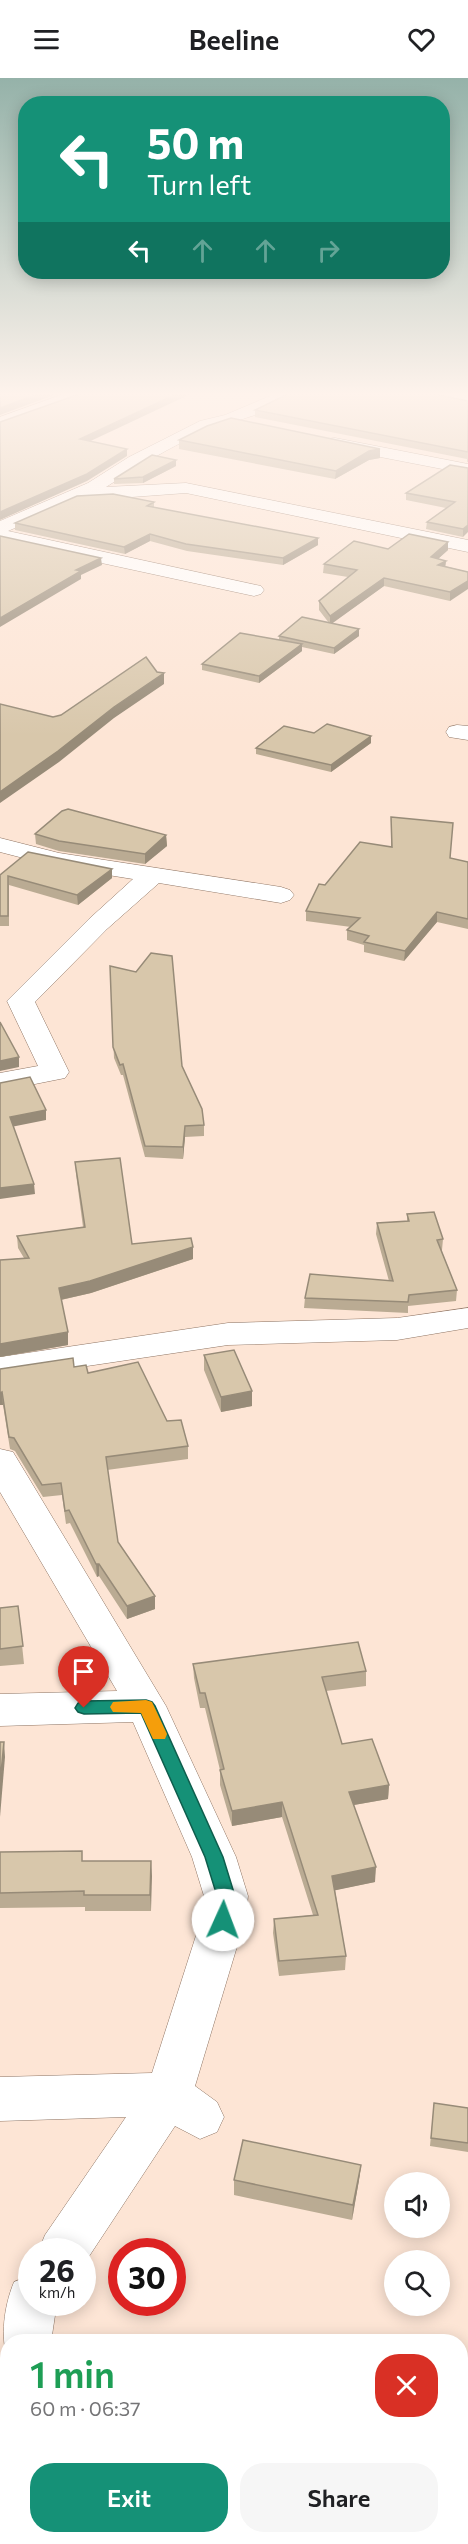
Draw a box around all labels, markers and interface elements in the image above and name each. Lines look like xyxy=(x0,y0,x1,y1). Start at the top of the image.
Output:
icon: menu xyxy=(30,23,63,56)
text: Beeline xyxy=(189,23,279,56)
icon: heart xyxy=(405,23,438,56)
text: 50 m xyxy=(147,116,244,168)
icon: left xyxy=(48,120,126,198)
text: Turn left xyxy=(147,168,251,201)
icon: left xyxy=(123,234,156,267)
icon: ahead xyxy=(186,234,219,267)
icon: ahead xyxy=(249,234,282,267)
icon: right xyxy=(312,234,345,267)
pin xyxy=(58,1646,109,1708)
icon: arrive xyxy=(67,1655,100,1688)
position arrow xyxy=(191,1888,255,1952)
map controls xyxy=(384,2172,450,2316)
button: sound xyxy=(384,2172,450,2238)
speed limit sign: 30 xyxy=(108,2238,186,2316)
button: search xyxy=(384,2250,450,2316)
text: 26 xyxy=(39,2251,75,2288)
text: km/h xyxy=(39,2283,75,2301)
text: 1 min xyxy=(30,2351,115,2395)
button: close xyxy=(375,2354,438,2417)
text: 60 m · 06:37 xyxy=(30,2396,141,2420)
button: Exit xyxy=(30,2463,228,2532)
button: Share xyxy=(240,2463,438,2532)

